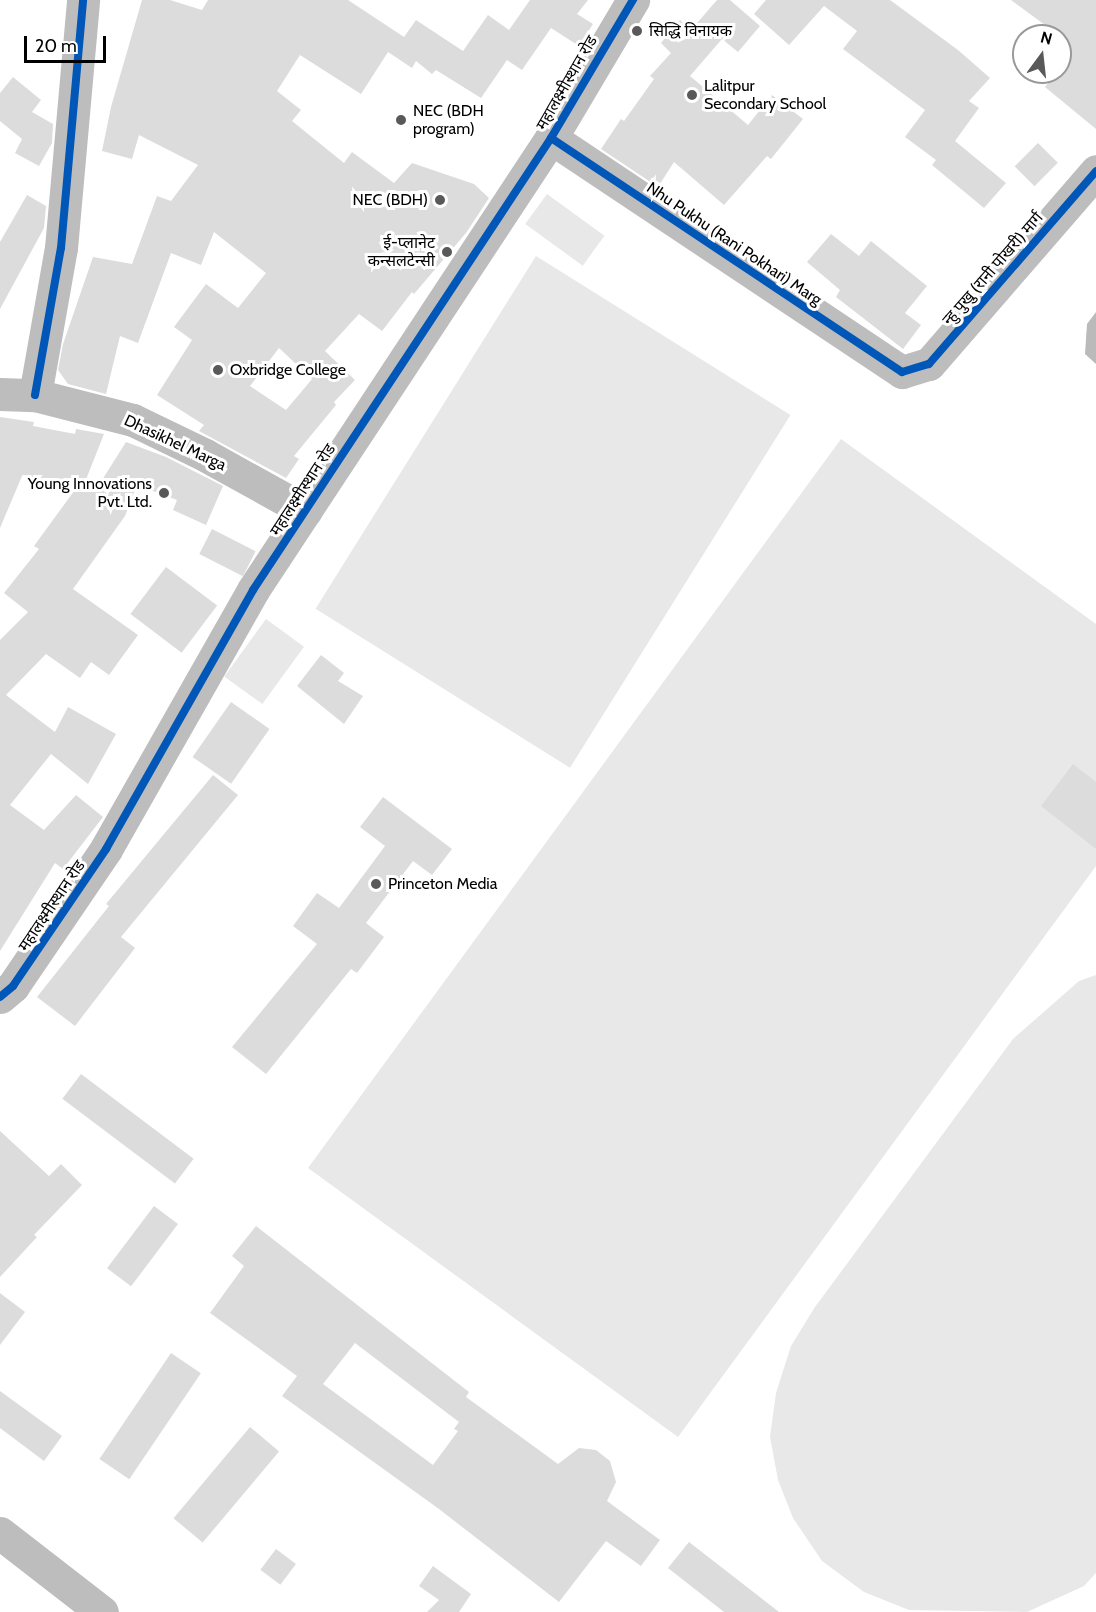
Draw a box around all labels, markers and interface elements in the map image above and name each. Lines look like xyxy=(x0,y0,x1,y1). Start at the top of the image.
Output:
place label: सिद्धि विनायक xyxy=(649,21,732,41)
scale bar xyxy=(27,24,110,62)
marker: सिद्धि विनायक xyxy=(630,24,644,38)
north arrow xyxy=(1012,24,1072,84)
text: N xyxy=(1038,27,1054,49)
street label: महालक्ष्मीस्थान रोड xyxy=(532,32,602,134)
text: 20 m xyxy=(35,35,77,57)
place label: Lalitpur Secondary School xyxy=(704,76,826,114)
marker: Lalitpur Secondary School xyxy=(685,88,699,102)
place label: NEC (BDH program) xyxy=(413,101,484,139)
marker: NEC (BDH program) xyxy=(394,113,408,127)
street label: Nhu Pukhu (Rani Pokhari) Marg xyxy=(643,178,825,310)
place label: NEC (BDH) xyxy=(352,190,428,210)
marker: NEC (BDH) xyxy=(433,193,447,207)
street label: न्हु पुखु (रानी पोखरी) मार्ग xyxy=(939,209,1047,329)
place label: ई-प्लानेट कन्सलटेन्सी xyxy=(368,233,435,271)
marker: ई-प्लानेट कन्सलटेन्सी xyxy=(440,245,454,259)
place label: Oxbridge College xyxy=(230,360,346,380)
marker: Oxbridge College xyxy=(211,363,225,377)
street label: Dhasikhel Marga xyxy=(121,411,229,475)
street label: महालक्ष्मीस्थान रोड xyxy=(266,440,340,540)
place label: Young Innovations Pvt. Ltd. xyxy=(28,474,152,512)
marker: Young Innovations Pvt. Ltd. xyxy=(157,486,171,500)
street label: महालक्ष्मीस्थान रोड xyxy=(14,857,90,955)
place label: Princeton Media xyxy=(388,874,497,894)
marker: Princeton Media xyxy=(369,877,383,891)

